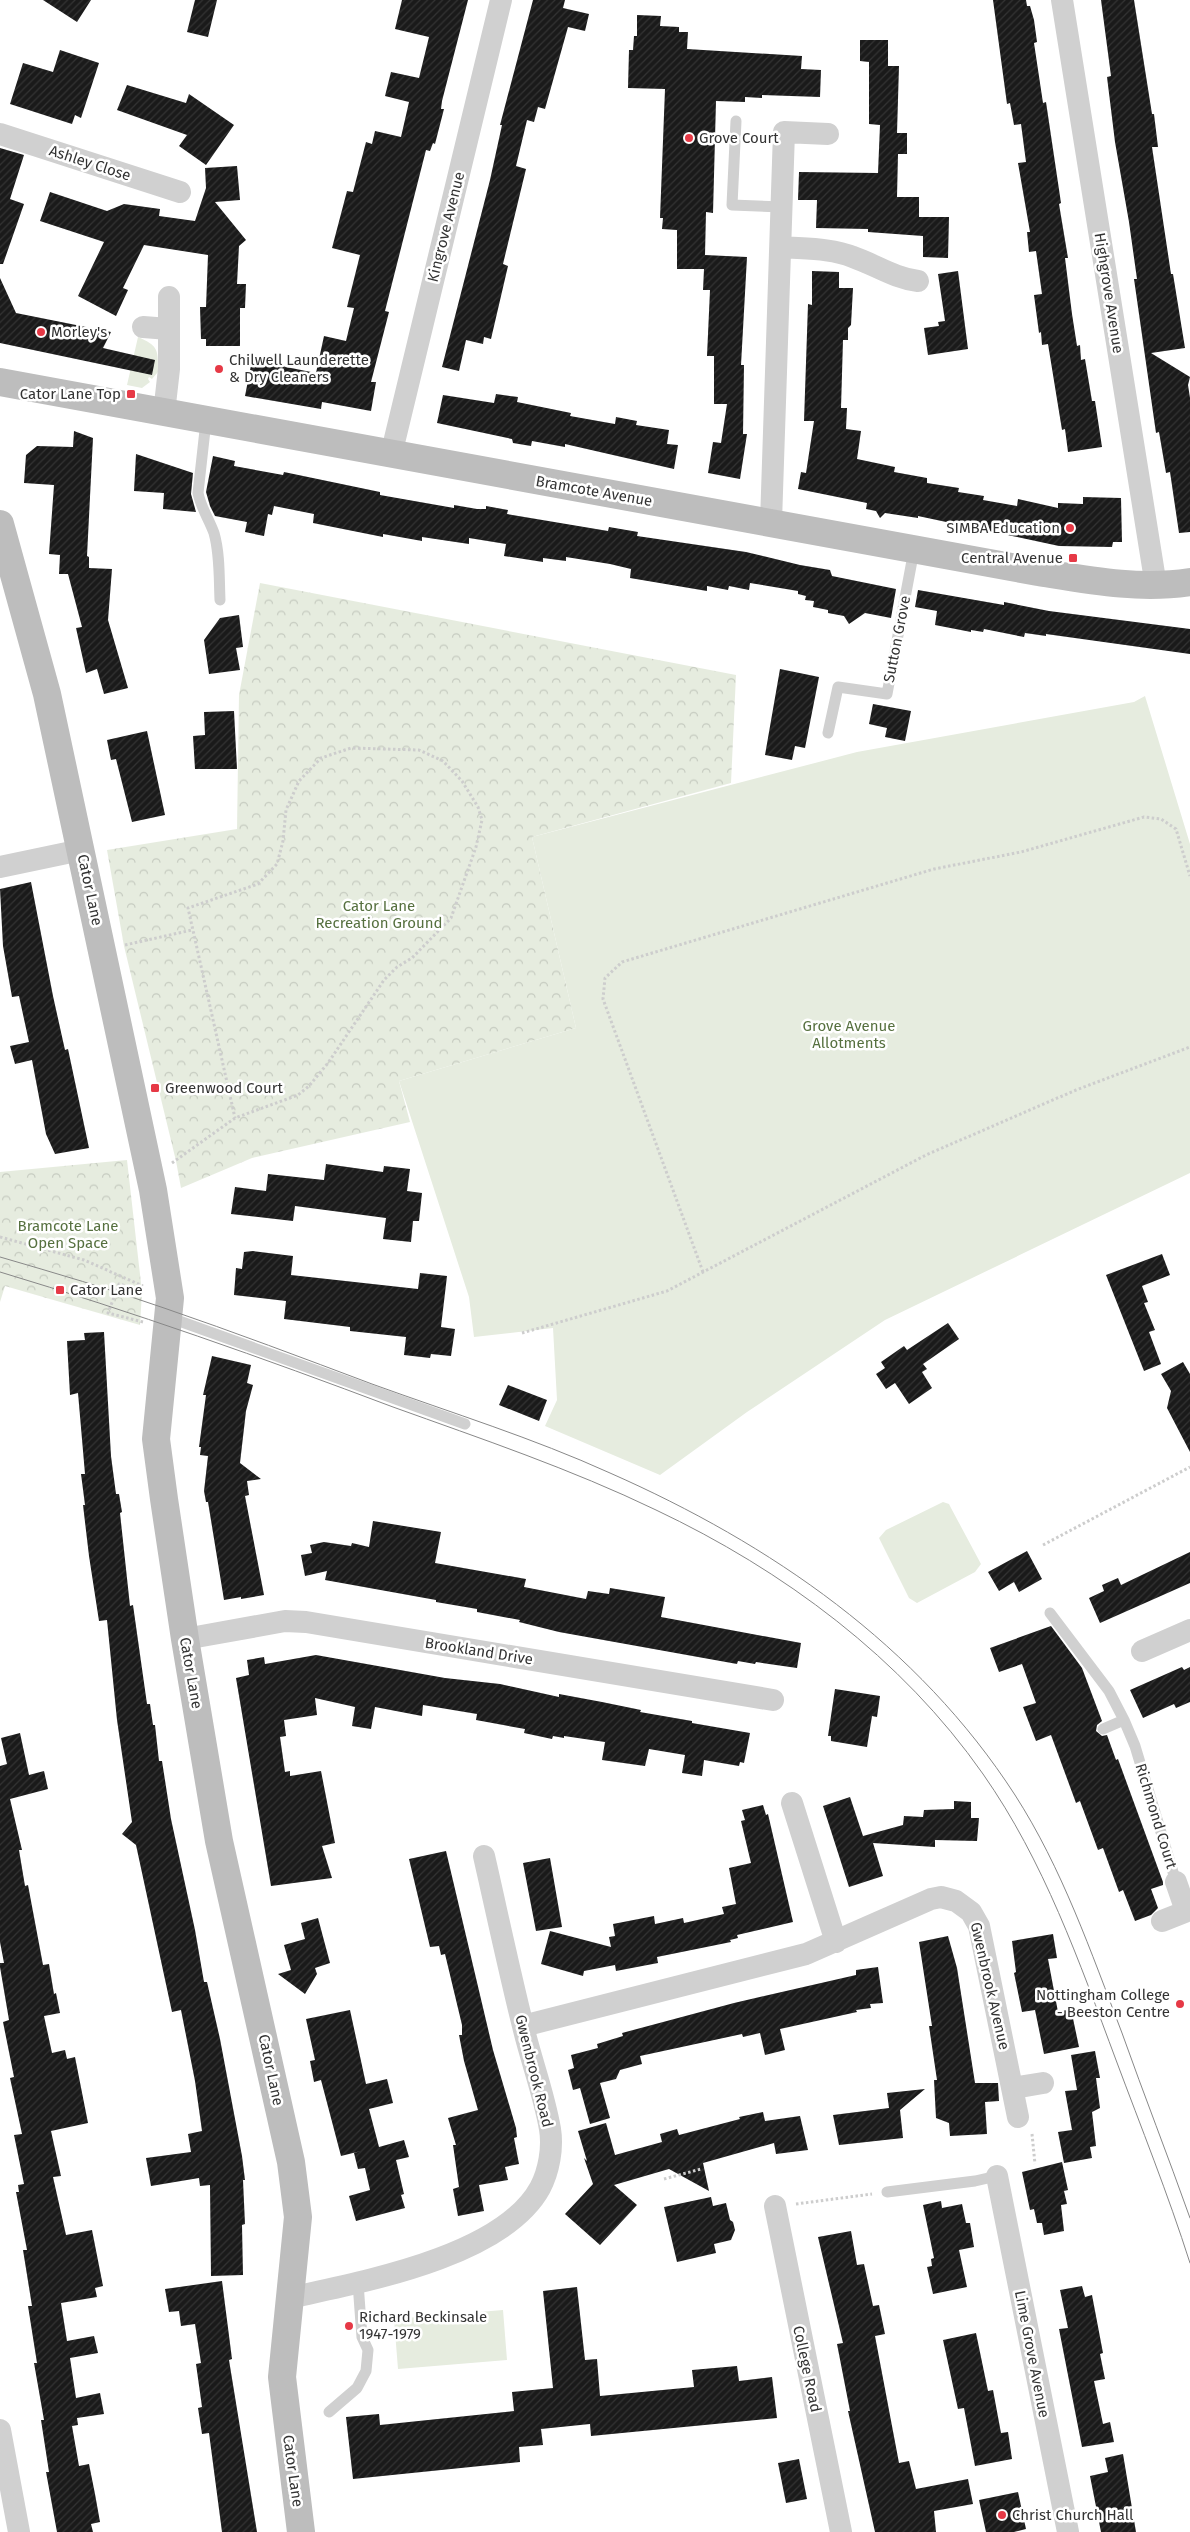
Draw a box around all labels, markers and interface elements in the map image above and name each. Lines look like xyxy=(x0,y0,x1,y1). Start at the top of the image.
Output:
place label: Grove Court xyxy=(699,129,779,147)
marker: Grove Court xyxy=(683,132,695,144)
street label: Ashley Close xyxy=(47,141,133,185)
street label: Kingrove Avenue xyxy=(424,170,468,284)
street label: Highgrove Avenue xyxy=(1091,231,1127,355)
place label: Morley's xyxy=(51,323,107,341)
marker: Morley's xyxy=(35,326,47,338)
place label: Chilwell Launderette & Dry Cleaners xyxy=(229,351,369,386)
marker: Chilwell Launderette & Dry Cleaners xyxy=(213,363,225,375)
place label: Cator Lane Top xyxy=(20,385,121,403)
marker: Cator Lane Top xyxy=(125,388,137,400)
street label: Bramcote Avenue xyxy=(534,472,654,510)
place label: SIMBA Education xyxy=(946,519,1060,537)
marker: SIMBA Education xyxy=(1064,522,1076,534)
place label: Central Avenue xyxy=(961,549,1063,567)
marker: Central Avenue xyxy=(1067,552,1079,564)
street label: Sutton Grove xyxy=(880,594,914,684)
street label: Cator Lane xyxy=(74,853,106,927)
park label: Cator Lane Recreation Ground xyxy=(316,897,442,932)
park label: Grove Avenue Allotments xyxy=(803,1017,895,1052)
place label: Greenwood Court xyxy=(165,1079,284,1097)
marker: Greenwood Court xyxy=(149,1082,161,1094)
park label: Bramcote Lane Open Space xyxy=(18,1217,118,1252)
place label: Cator Lane xyxy=(70,1281,143,1299)
marker: Cator Lane xyxy=(54,1284,66,1296)
street label: Brookland Drive xyxy=(424,1634,534,1668)
street label: Cator Lane xyxy=(176,1636,206,1710)
street label: Richmond Court xyxy=(1131,1761,1181,1872)
street label: Gwenbrook Avenue xyxy=(967,1920,1013,2052)
place label: Nottingham College - Beeston Centre xyxy=(1036,1986,1170,2021)
marker: Nottingham College - Beeston Centre xyxy=(1174,1998,1186,2010)
street label: Gwenbrook Road xyxy=(511,2013,557,2129)
street label: Cator Lane xyxy=(255,2033,287,2107)
street label: Lime Grove Avenue xyxy=(1011,2289,1053,2419)
place label: Richard Beckinsale 1947-1979 xyxy=(359,2308,487,2343)
marker: Richard Beckinsale 1947-1979 xyxy=(343,2320,355,2332)
street label: College Road xyxy=(789,2324,825,2414)
street label: Cator Lane xyxy=(279,2434,307,2508)
place label: Christ Church Hall xyxy=(1012,2506,1134,2524)
marker: Christ Church Hall xyxy=(996,2509,1008,2521)

